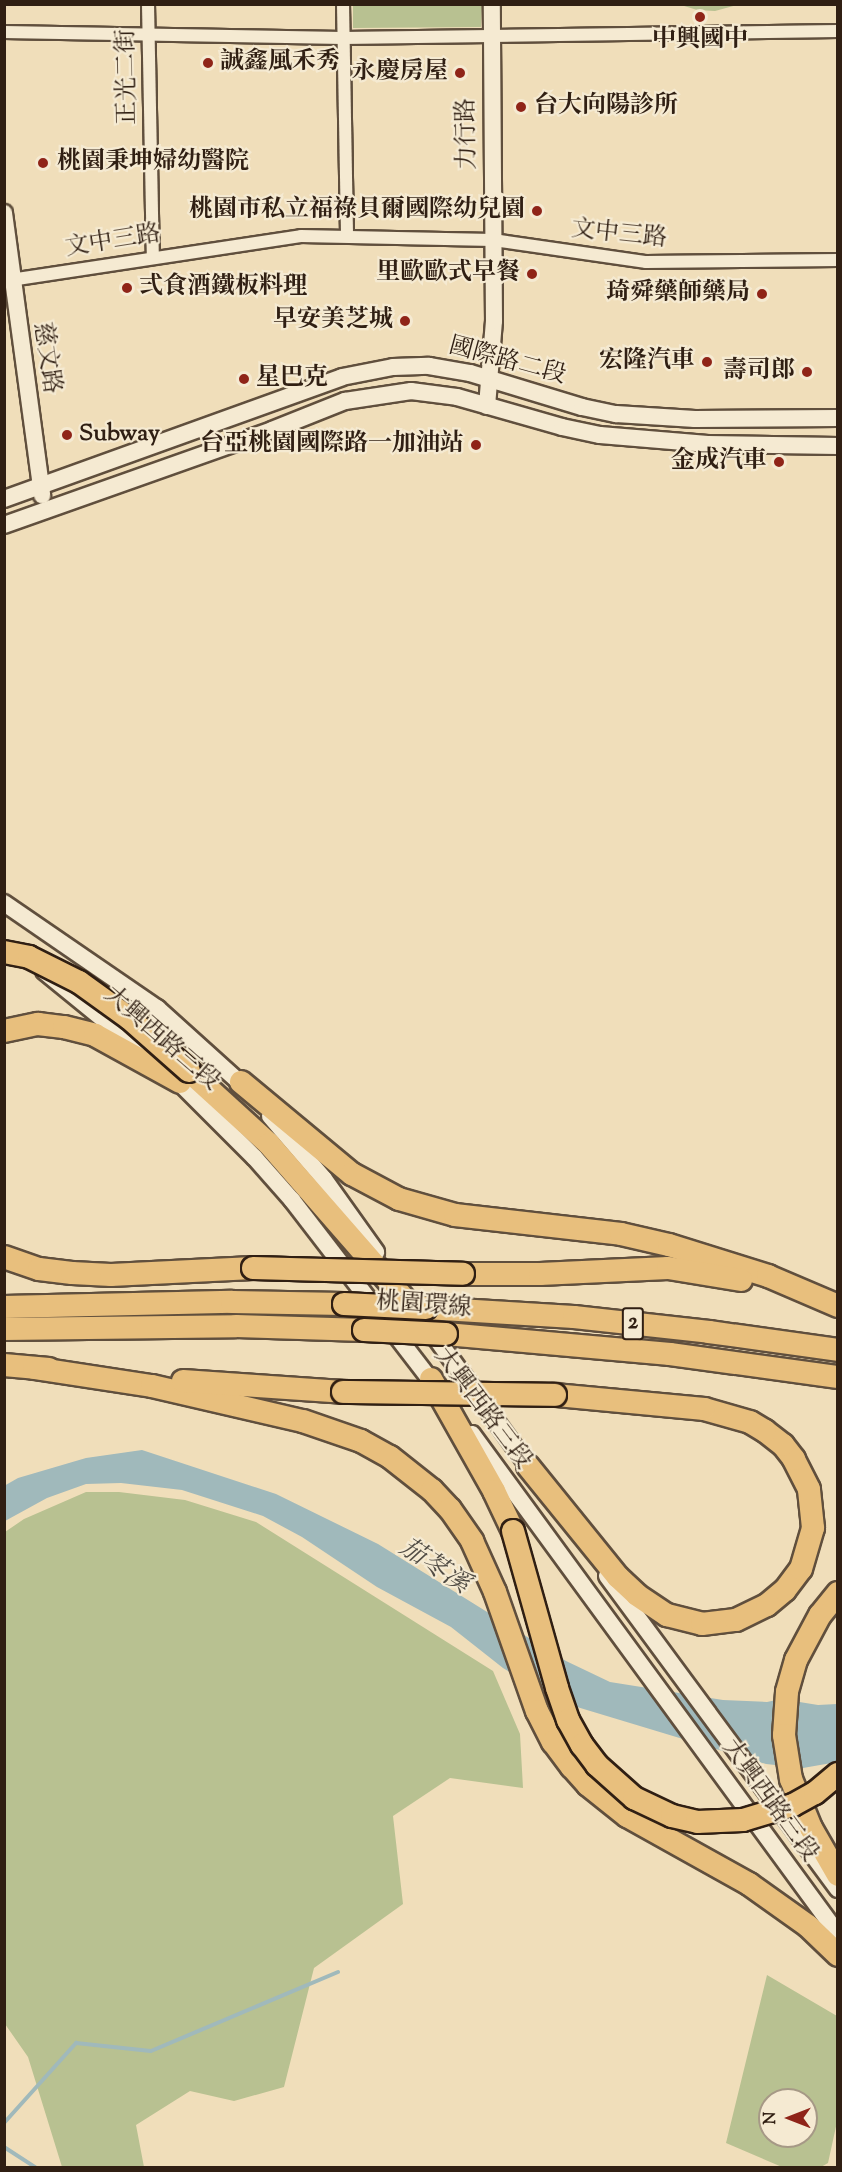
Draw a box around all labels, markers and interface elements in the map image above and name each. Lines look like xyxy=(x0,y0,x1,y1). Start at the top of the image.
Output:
marker: 中興國中 xyxy=(693,10,707,24)
place label: 中興國中 xyxy=(652,27,748,55)
street label: 正光二街 xyxy=(113,29,143,125)
place label: 誠鑫風禾秀 xyxy=(220,49,340,77)
marker: 誠鑫風禾秀 xyxy=(201,56,215,70)
place label: 永慶房屋 xyxy=(352,59,448,87)
marker: 永慶房屋 xyxy=(453,66,467,80)
place label: 台大向陽診所 xyxy=(534,93,678,121)
street label: 力行路 xyxy=(453,98,483,170)
marker: 台大向陽診所 xyxy=(512,98,530,116)
place label: 桃園秉坤婦幼醫院 xyxy=(57,149,249,177)
marker: 桃園秉坤婦幼醫院 xyxy=(34,154,52,172)
place label: 桃園市私立福祿貝爾國際幼兒園 xyxy=(189,197,525,225)
marker: 桃園市私立福祿貝爾國際幼兒園 xyxy=(530,204,544,218)
street label: 文中三路 xyxy=(570,216,668,254)
street label: 文中三路 xyxy=(63,220,163,264)
place label: 里歐歐式早餐 xyxy=(376,260,520,288)
marker: 里歐歐式早餐 xyxy=(525,267,539,281)
place label: 弍食酒鐵板料理 xyxy=(139,274,307,302)
place label: 琦舜藥師藥局 xyxy=(606,280,750,308)
marker: 弍食酒鐵板料理 xyxy=(120,281,134,295)
marker: 琦舜藥師藥局 xyxy=(755,287,769,301)
place label: 早安美芝城 xyxy=(273,307,393,335)
marker: 早安美芝城 xyxy=(398,314,412,328)
street label: 慈文路 xyxy=(27,320,65,396)
street label: 國際路二段 xyxy=(445,333,569,391)
place label: 宏隆汽車 xyxy=(599,348,695,376)
marker: 宏隆汽車 xyxy=(700,355,714,369)
place label: 壽司郎 xyxy=(723,358,795,386)
place label: 星巴克 xyxy=(256,365,328,393)
marker: 壽司郎 xyxy=(800,365,814,379)
marker: 星巴克 xyxy=(237,372,251,386)
place label: Subway xyxy=(79,421,160,449)
marker: Subway xyxy=(60,428,74,442)
place label: 台亞桃園國際路一加油站 xyxy=(200,431,464,459)
marker: 台亞桃園國際路一加油站 xyxy=(469,438,483,452)
place label: 金成汽車 xyxy=(671,448,767,476)
marker: 金成汽車 xyxy=(772,455,786,469)
street label: 大興西路三段 xyxy=(97,981,225,1097)
street label: 桃園環線 xyxy=(375,1288,473,1324)
road number: 2 xyxy=(621,1305,645,1343)
street label: 大興西路三段 xyxy=(427,1343,537,1475)
water label: 茄苳溪 xyxy=(393,1533,475,1601)
street label: 大興西路三段 xyxy=(715,1734,823,1868)
north arrow xyxy=(758,2088,818,2148)
text: N xyxy=(760,2112,783,2124)

